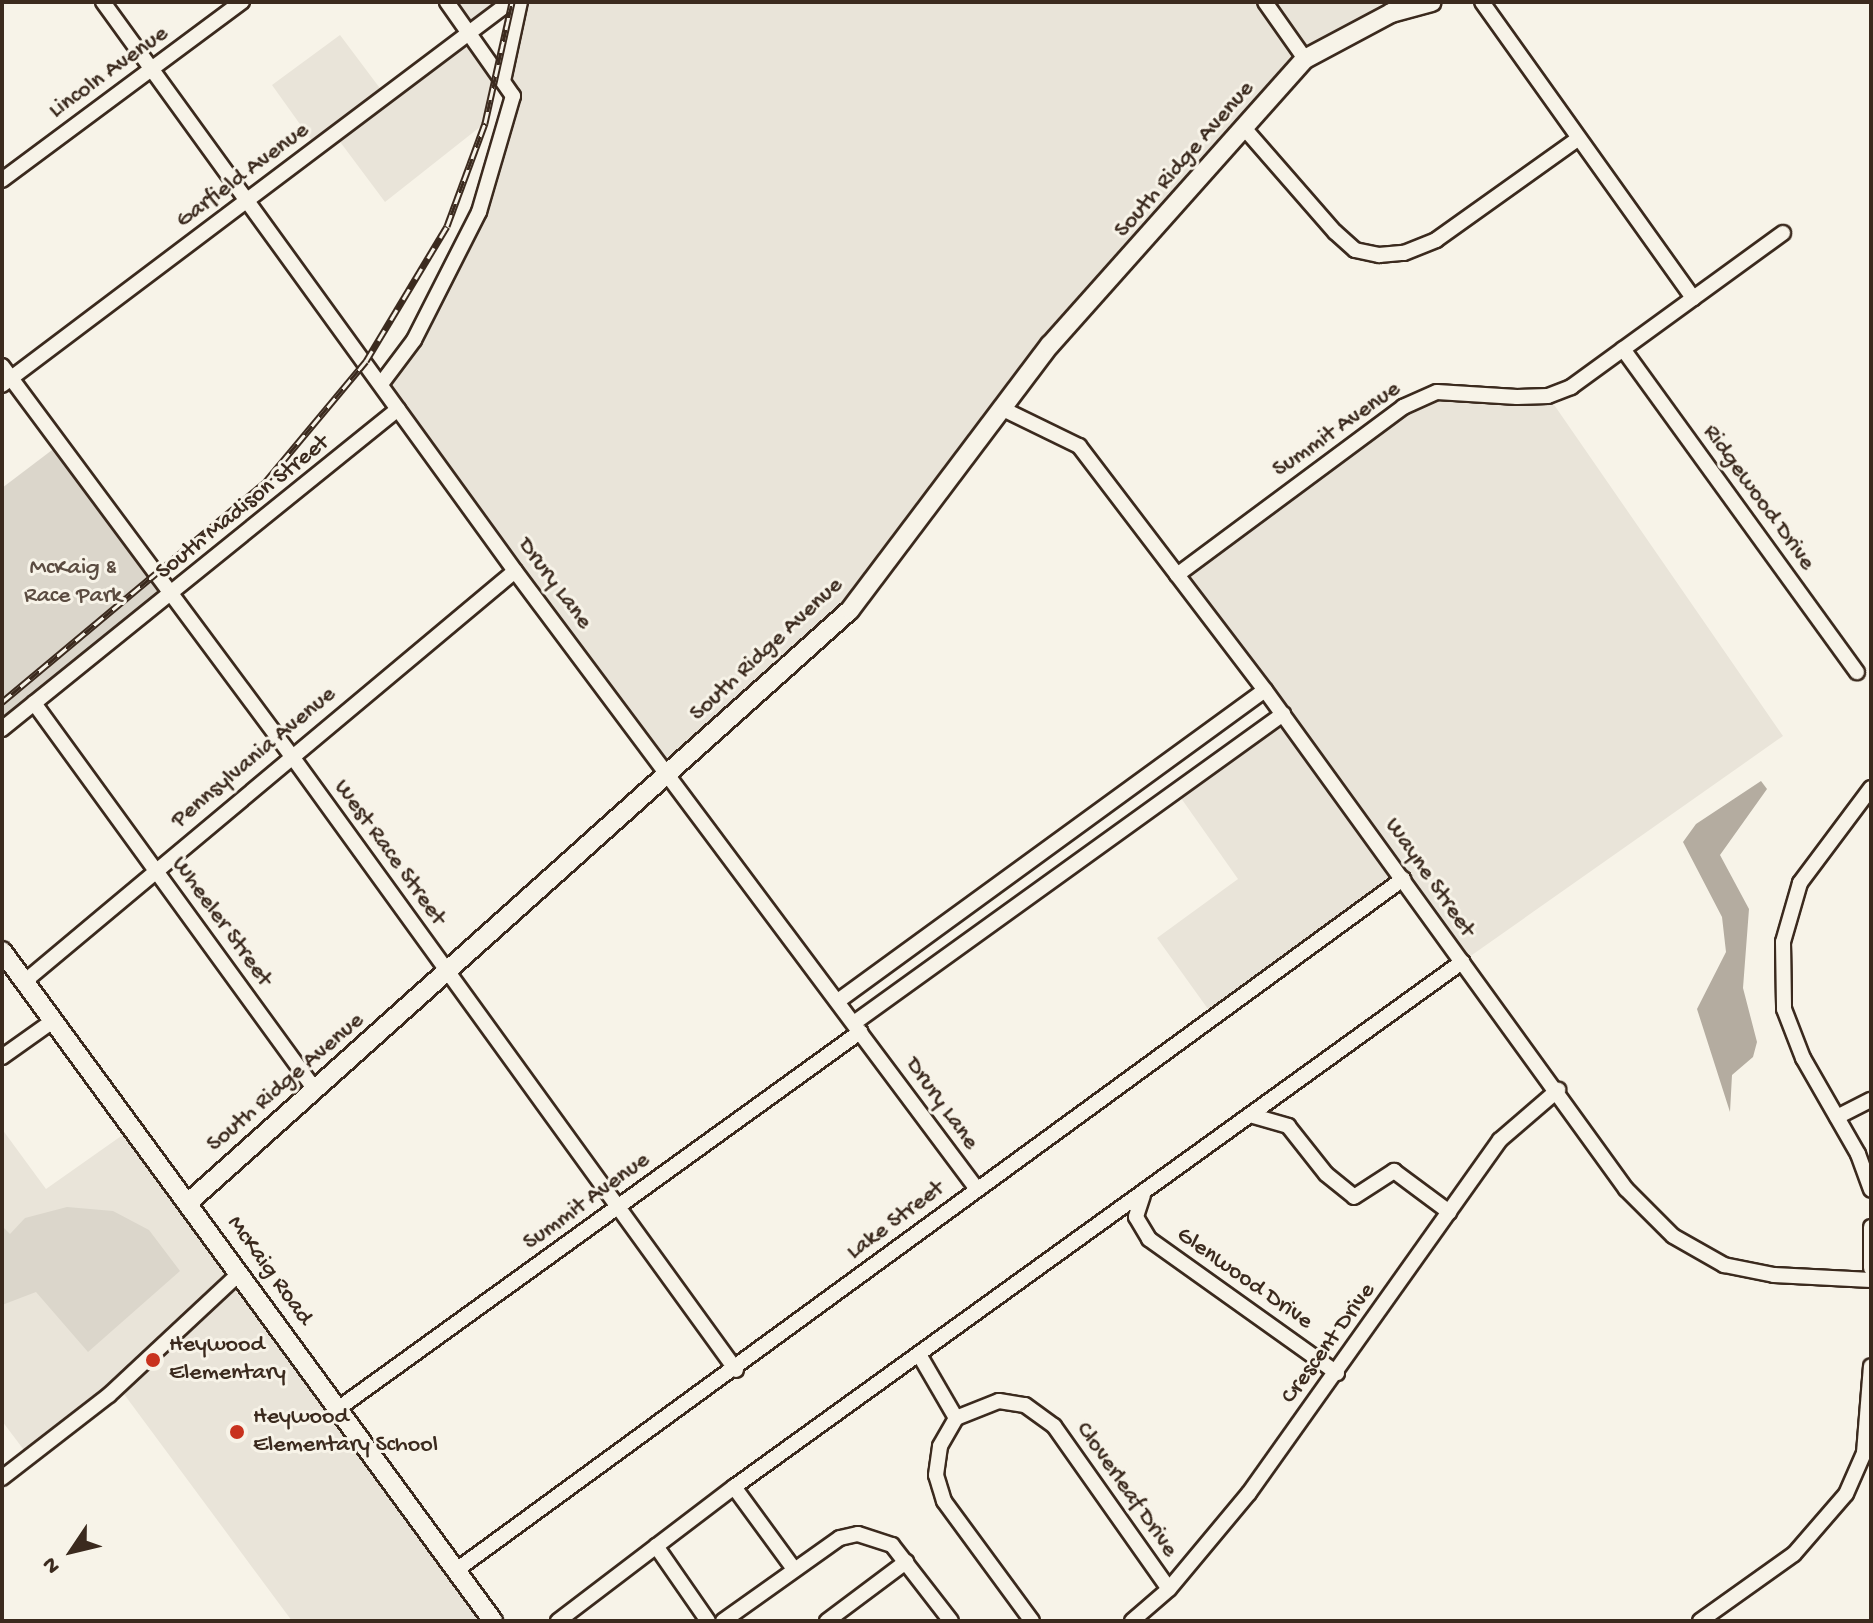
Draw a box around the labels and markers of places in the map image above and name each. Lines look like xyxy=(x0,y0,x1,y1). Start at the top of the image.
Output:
place label: Heywood Elementary xyxy=(169,1332,286,1388)
marker: Heywood Elementary xyxy=(144,1351,162,1369)
place label: Heywood Elementary School xyxy=(253,1404,438,1460)
marker: Heywood Elementary School xyxy=(228,1423,246,1441)

